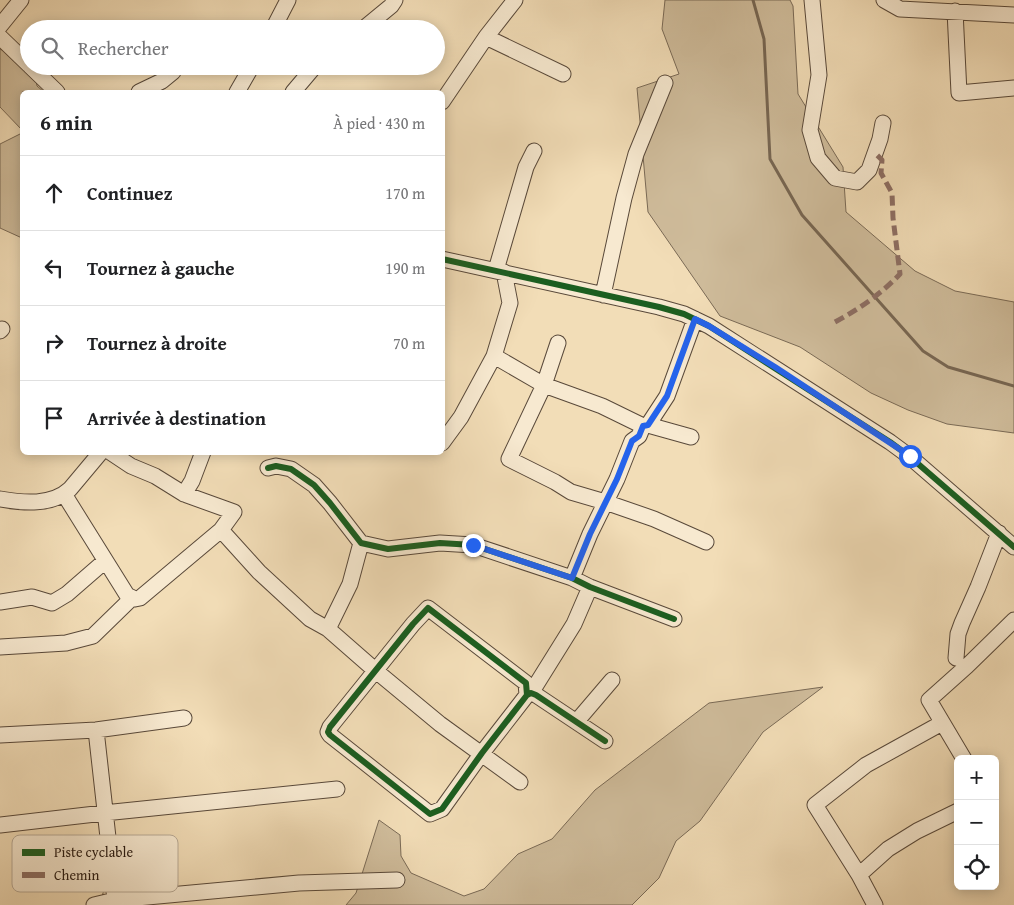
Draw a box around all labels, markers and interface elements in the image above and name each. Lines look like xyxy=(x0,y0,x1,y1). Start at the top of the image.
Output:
search box xyxy=(20,20,445,75)
icon: search xyxy=(38,34,66,62)
text: Rechercher xyxy=(78,34,169,62)
text: 6 min xyxy=(40,107,92,138)
text: À pied · 430 m xyxy=(333,111,425,135)
icon: ahead xyxy=(40,179,68,207)
text: Continuez xyxy=(87,179,173,207)
text: 170 m xyxy=(385,181,425,205)
icon: left xyxy=(40,254,68,282)
text: Tournez à gauche xyxy=(87,254,235,282)
text: 190 m xyxy=(385,256,425,280)
icon: right xyxy=(40,329,68,357)
text: Tournez à droite xyxy=(87,329,227,357)
text: 70 m xyxy=(393,331,425,355)
icon: arrive xyxy=(40,404,68,432)
text: Arrivée à destination xyxy=(87,404,266,432)
route start xyxy=(899,445,922,468)
route end xyxy=(462,534,485,557)
map controls xyxy=(954,755,999,890)
button: + xyxy=(954,755,999,800)
button: − xyxy=(954,800,999,845)
legend xyxy=(12,835,178,892)
text: Piste cyclable xyxy=(54,842,134,862)
button: locate xyxy=(954,845,999,890)
text: Chemin xyxy=(54,865,99,885)

